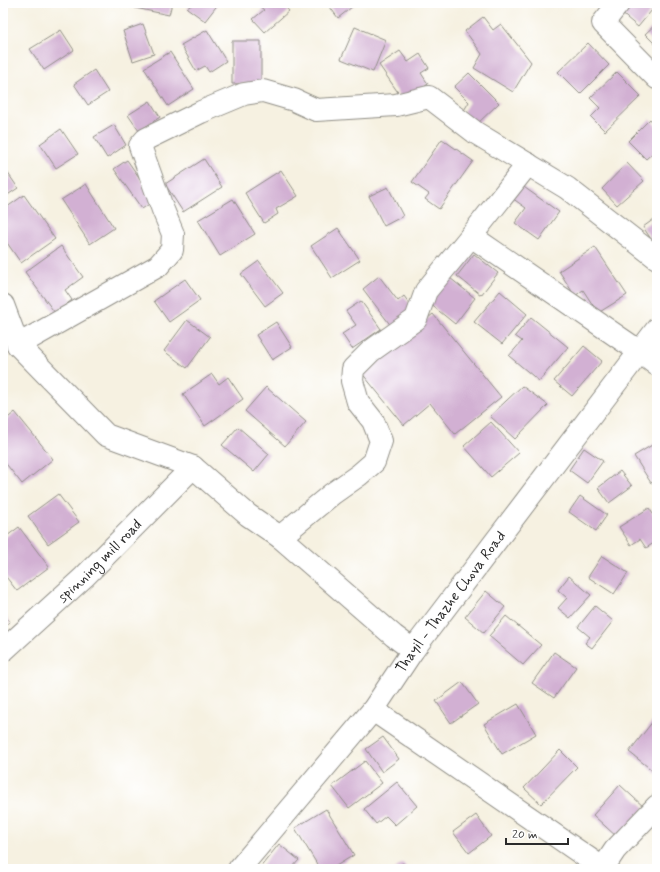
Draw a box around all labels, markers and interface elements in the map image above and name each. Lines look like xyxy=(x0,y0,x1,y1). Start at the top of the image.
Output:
street label: spinning mill road xyxy=(53,515,147,608)
street label: Thayil - Thazhe Chova Road xyxy=(391,527,511,677)
scale bar xyxy=(506,820,568,846)
text: 20 m xyxy=(512,827,538,843)

